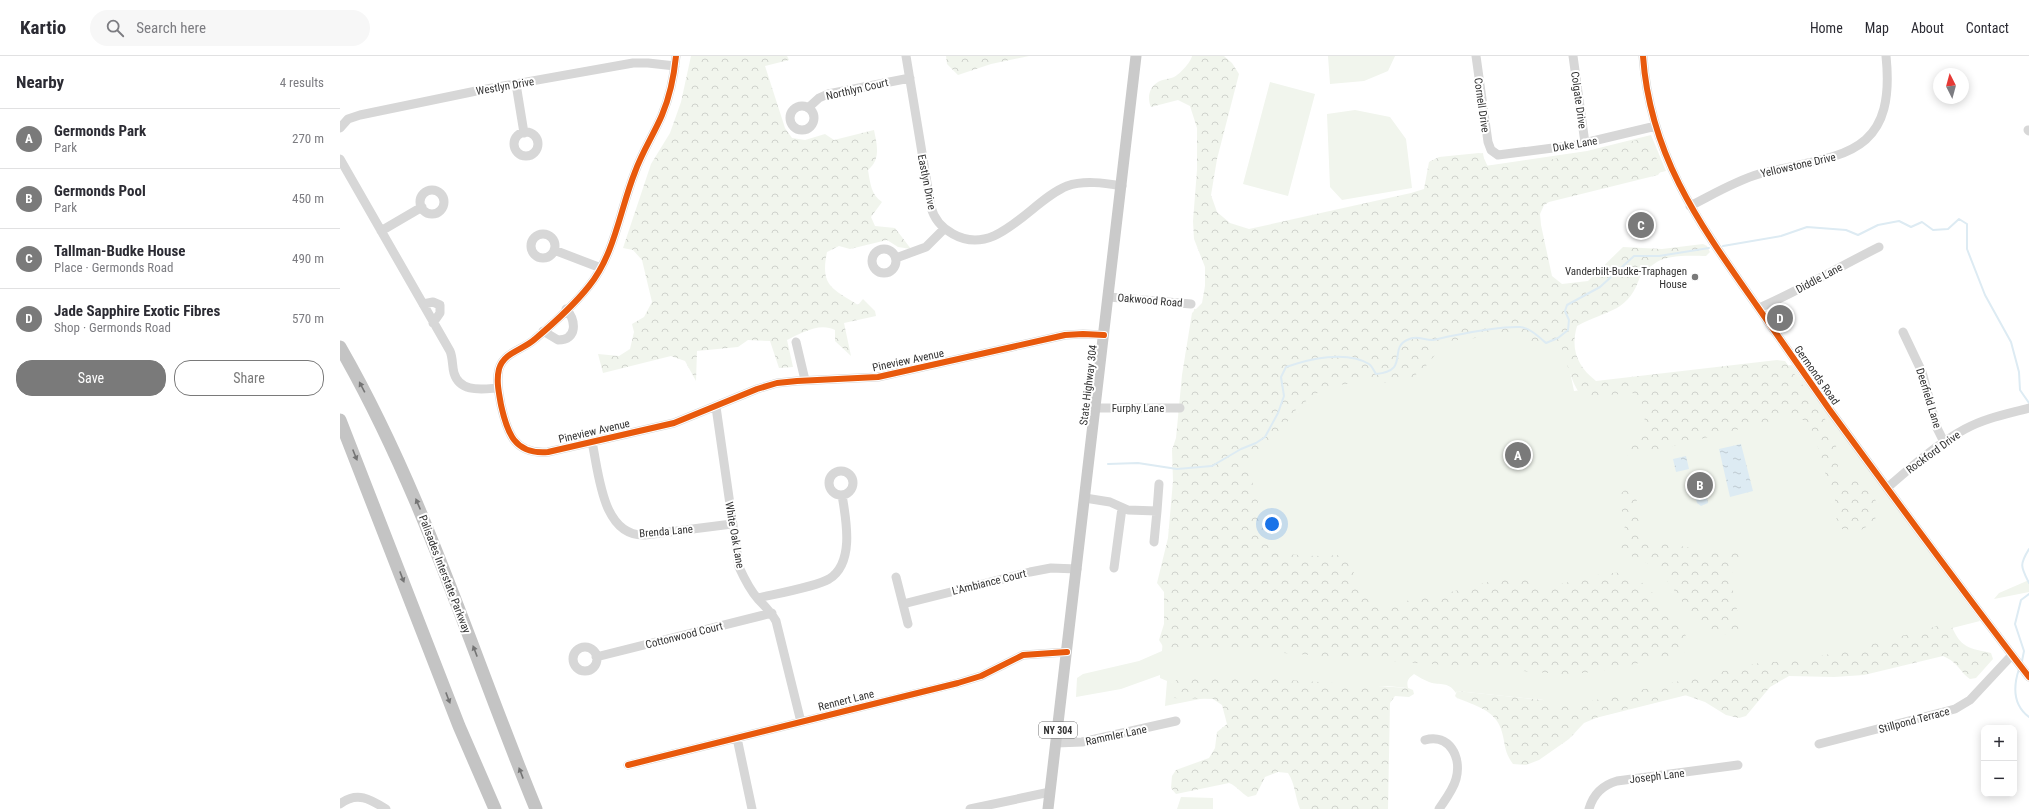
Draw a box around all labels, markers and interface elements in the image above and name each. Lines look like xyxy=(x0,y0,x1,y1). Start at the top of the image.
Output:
search box xyxy=(90,10,370,46)
text: Kartio xyxy=(20,16,66,39)
icon: search xyxy=(104,17,126,39)
text: Search here xyxy=(136,19,206,37)
text: Home xyxy=(1810,20,1843,36)
text: Map xyxy=(1865,20,1889,36)
text: About xyxy=(1911,20,1944,36)
text: Contact xyxy=(1966,20,2009,36)
north arrow xyxy=(1933,68,1969,104)
street label: Colgate Drive xyxy=(1568,71,1589,130)
text: Nearby xyxy=(16,72,64,92)
text: 4 results xyxy=(280,75,324,90)
street label: Westlyn Drive xyxy=(475,75,535,98)
street label: Northlyn Court xyxy=(825,76,889,103)
street label: Cornell Drive xyxy=(1471,77,1492,133)
text: Germonds Park xyxy=(54,122,146,140)
text: A xyxy=(25,131,33,146)
text: 270 m xyxy=(292,131,324,146)
street label: Duke Lane xyxy=(1552,134,1598,155)
text: Park xyxy=(54,140,77,155)
street label: Yellowstone Drive xyxy=(1759,150,1837,180)
street label: Eastlyn Drive xyxy=(915,153,938,211)
text: Germonds Pool xyxy=(54,182,146,200)
text: B xyxy=(25,191,33,206)
text: 450 m xyxy=(292,191,324,206)
text: Park xyxy=(54,200,77,215)
pin: C xyxy=(1628,210,1654,240)
text: Tallman-Budke House xyxy=(54,242,185,260)
text: C xyxy=(25,251,33,266)
text: 490 m xyxy=(292,251,324,266)
text: Place · Germonds Road xyxy=(54,260,173,275)
street label: Diddle Lane xyxy=(1794,261,1845,296)
place label: Vanderbilt-Budke-Traphagen House xyxy=(1565,265,1687,291)
marker: Vanderbilt-Budke-Traphagen House xyxy=(1690,272,1700,282)
street label: Oakwood Road xyxy=(1117,291,1183,310)
text: Jade Sapphire Exotic Fibres xyxy=(54,302,220,320)
pin: D xyxy=(1767,303,1793,333)
text: D xyxy=(25,311,33,326)
text: 570 m xyxy=(292,311,324,326)
text: Shop · Germonds Road xyxy=(54,320,171,335)
street label: Germonds Road xyxy=(1791,343,1842,407)
street label: State Highway 304 xyxy=(1077,344,1100,426)
street label: Pineview Avenue xyxy=(871,347,945,374)
button: Save xyxy=(16,360,166,396)
button: Share xyxy=(174,360,324,396)
street label: Deerfield Lane xyxy=(1913,367,1944,430)
one-way arrow xyxy=(359,381,365,392)
street label: Furphy Lane xyxy=(1112,402,1164,415)
street label: Pineview Avenue xyxy=(557,417,631,446)
street label: Rockford Drive xyxy=(1904,428,1963,476)
pin: A xyxy=(1505,440,1531,470)
one-way arrow xyxy=(353,450,359,462)
pin: B xyxy=(1687,470,1713,500)
one-way arrow xyxy=(415,498,421,509)
street label: White Oak Lane xyxy=(722,501,747,569)
street label: Palisades Interstate Parkway xyxy=(416,513,473,636)
your location xyxy=(1262,514,1282,534)
street label: Brenda Lane xyxy=(639,523,693,540)
street label: L'Ambiance Court xyxy=(950,567,1028,598)
one-way arrow xyxy=(399,571,405,583)
street label: Cottonwood Court xyxy=(644,620,724,651)
one-way arrow xyxy=(472,645,478,657)
street label: Rennert Lane xyxy=(817,687,875,714)
one-way arrow xyxy=(446,693,452,705)
street label: Stillpond Terrace xyxy=(1877,705,1951,736)
road number: NY 304 xyxy=(1039,722,1077,738)
street label: Rammler Lane xyxy=(1084,723,1148,748)
map controls xyxy=(1981,725,2017,797)
button: + xyxy=(1981,725,2017,761)
button: − xyxy=(1981,761,2017,797)
one-way arrow xyxy=(518,766,524,778)
street label: Joseph Lane xyxy=(1629,767,1685,786)

